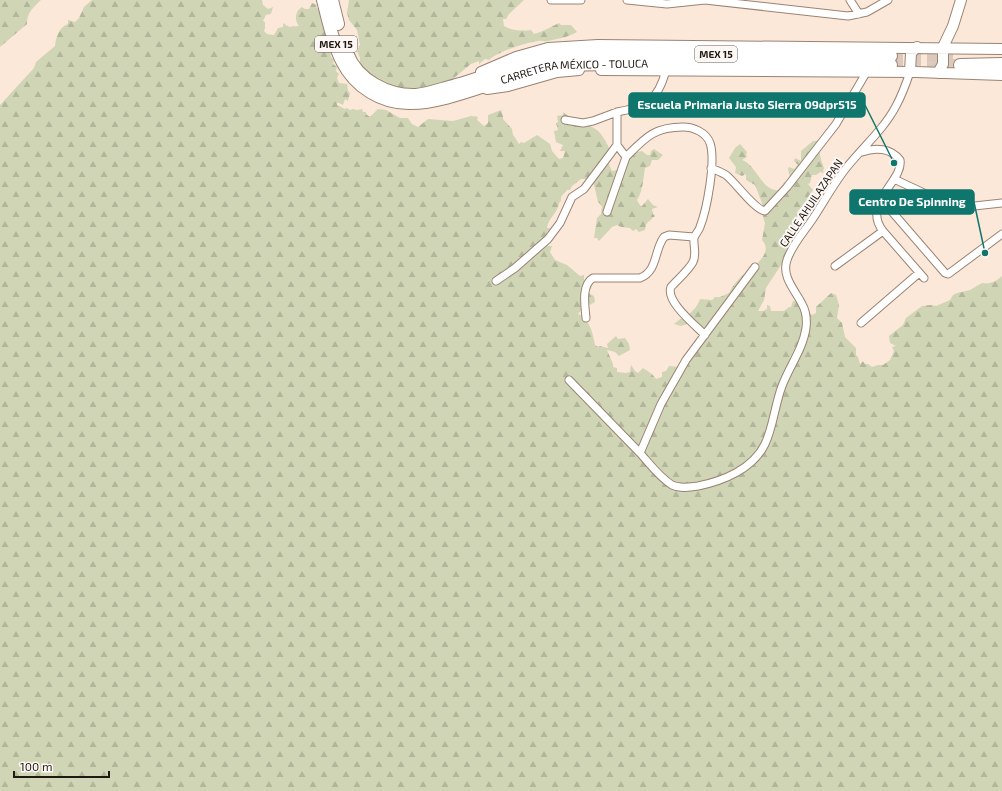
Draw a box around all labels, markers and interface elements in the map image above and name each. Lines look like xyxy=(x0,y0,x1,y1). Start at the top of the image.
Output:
road number: MEX 15 xyxy=(315,36,357,52)
road number: MEX 15 xyxy=(695,46,737,62)
street label: CARRETERA MÉXICO - TOLUCA xyxy=(499,56,648,86)
callout: Escuela Primaria Justo Sierra 09dpr515 xyxy=(629,93,865,117)
text: Escuela Primaria Justo Sierra 09dpr515 xyxy=(637,97,857,111)
street label: CALLE AHUILAZAPAN xyxy=(776,156,845,249)
callout: Centro De Spinning xyxy=(850,190,974,214)
text: Centro De Spinning xyxy=(858,194,966,208)
scale bar xyxy=(14,753,109,779)
text: 100 m xyxy=(20,759,52,773)

